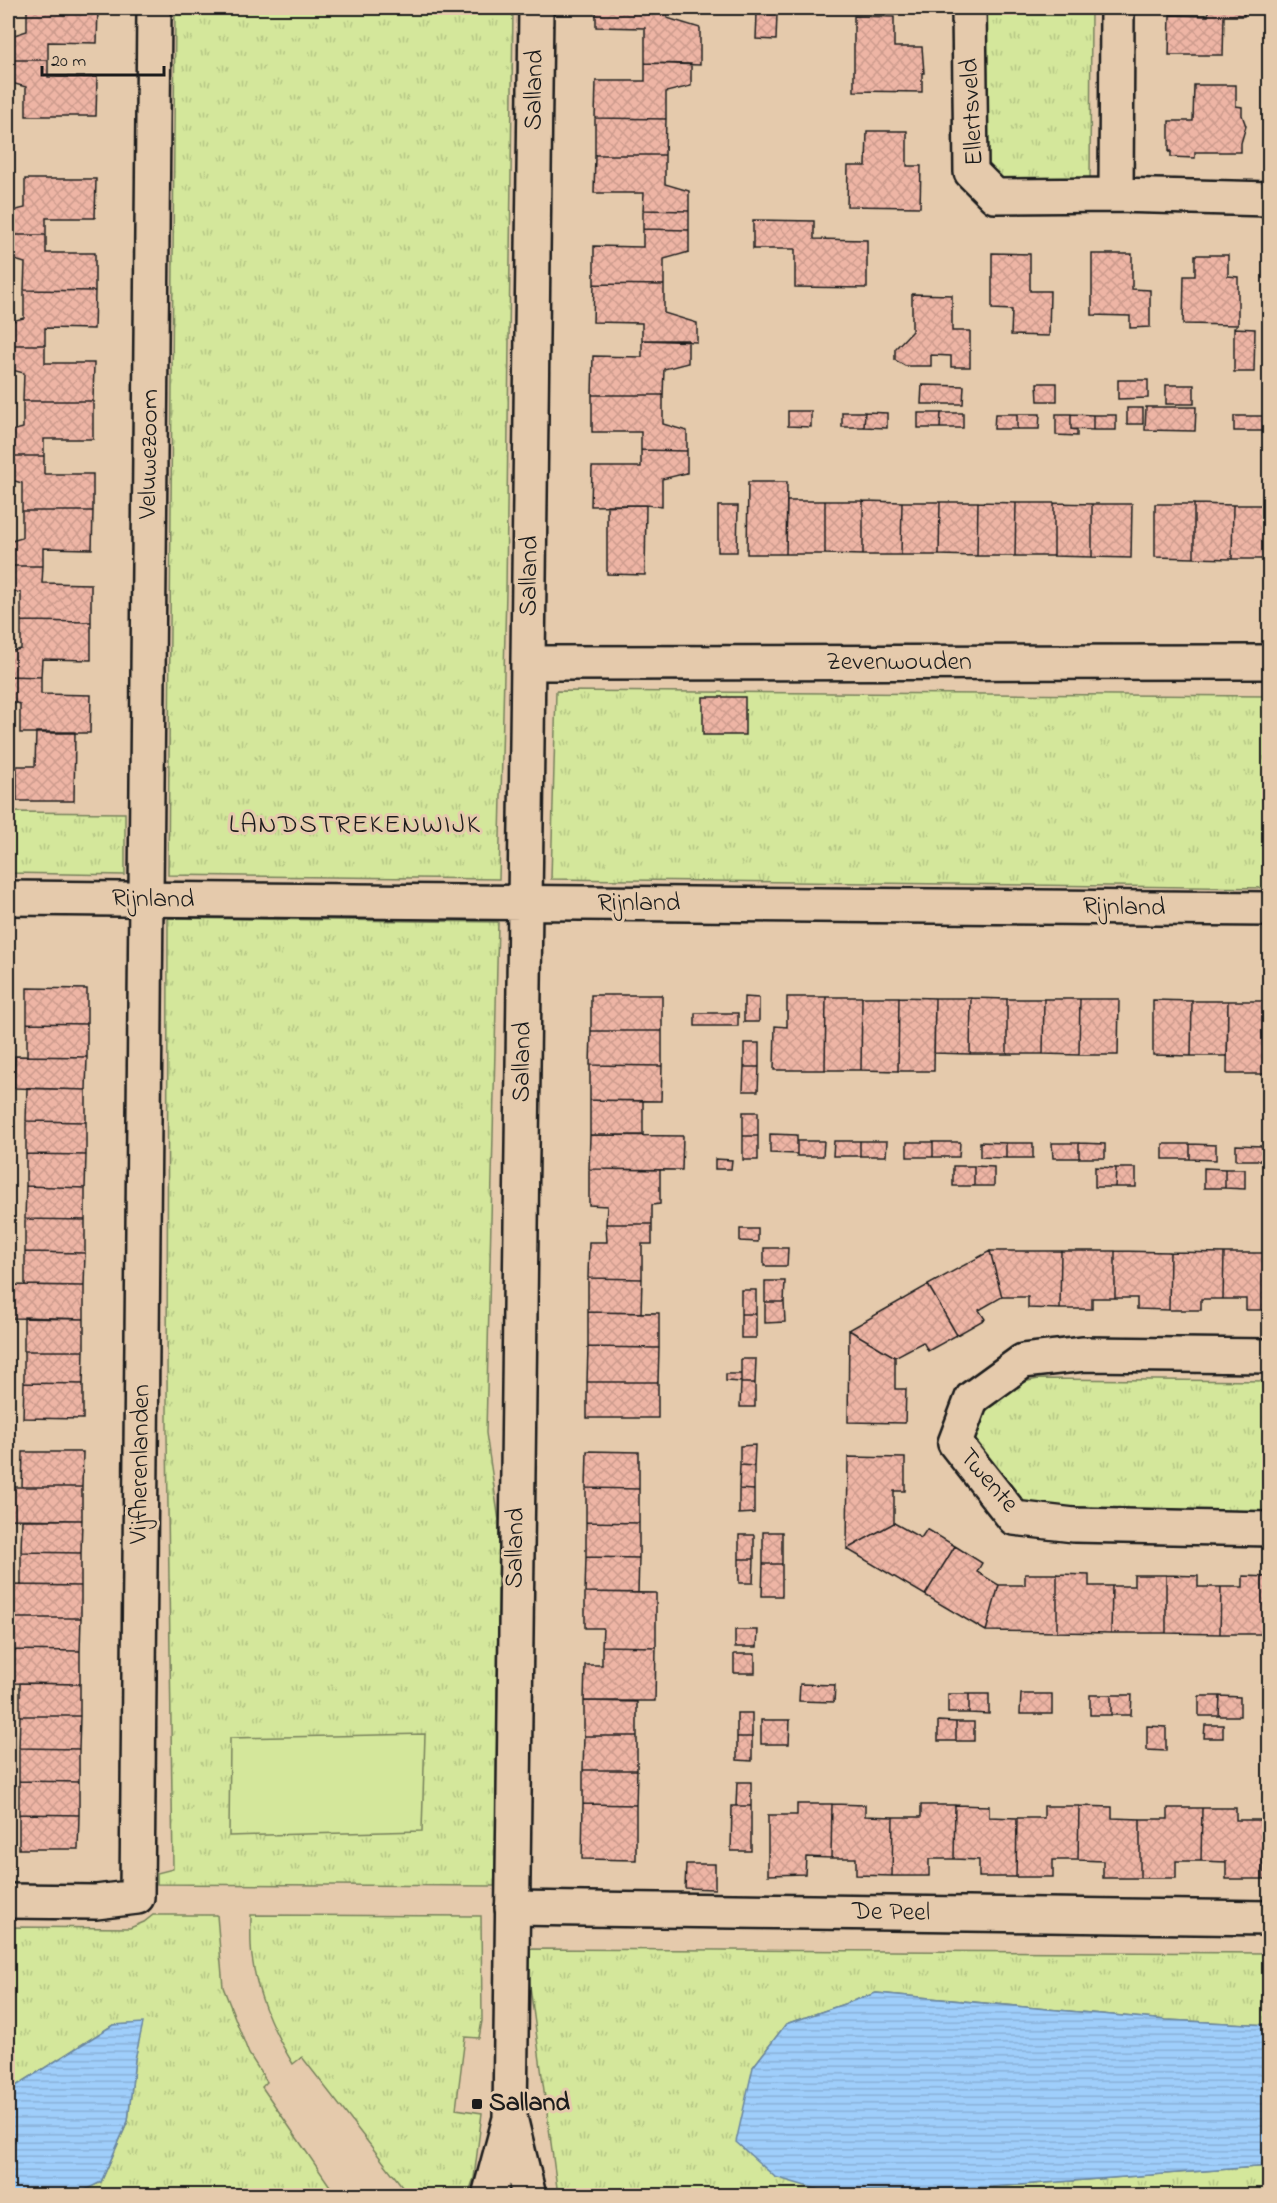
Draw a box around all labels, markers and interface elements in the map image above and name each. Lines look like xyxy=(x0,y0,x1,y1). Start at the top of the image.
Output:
scale bar xyxy=(42,39,164,77)
text: 20 m xyxy=(51,49,86,75)
street label: Salland xyxy=(515,49,555,131)
street label: Ellertsveld xyxy=(951,57,995,167)
street label: Veluwezoom xyxy=(130,389,170,520)
street label: Salland xyxy=(510,535,550,617)
street label: Zevenwouden xyxy=(826,644,972,682)
district label: LANDSTREKENWIJK xyxy=(229,806,481,845)
street label: Rijnland xyxy=(111,880,195,920)
street label: Rijnland xyxy=(598,885,681,923)
street label: Rijnland xyxy=(1082,888,1166,928)
street label: Salland xyxy=(503,1021,543,1103)
street label: Vijfherenlanden xyxy=(121,1384,161,1545)
street label: Twente xyxy=(949,1440,1027,1522)
street label: Salland xyxy=(496,1507,536,1589)
street label: De Peel xyxy=(850,1893,931,1933)
place label: Salland xyxy=(489,2085,570,2123)
marker: Salland xyxy=(470,2097,484,2111)

